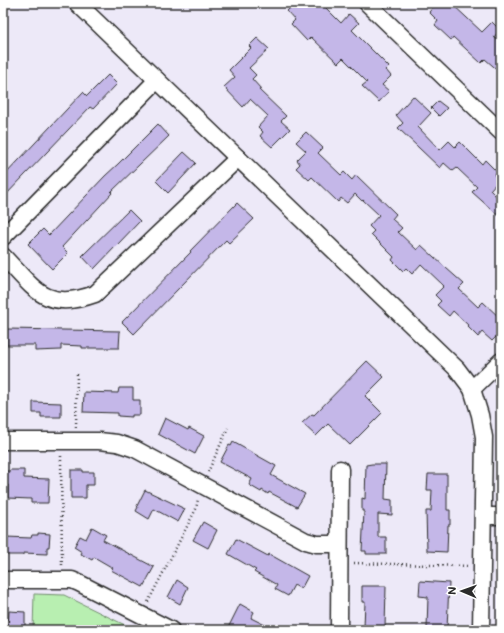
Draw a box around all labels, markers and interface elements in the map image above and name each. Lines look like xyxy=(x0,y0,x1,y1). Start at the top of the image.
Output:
north arrow xyxy=(442,571,482,611)
text: N xyxy=(444,586,459,595)

